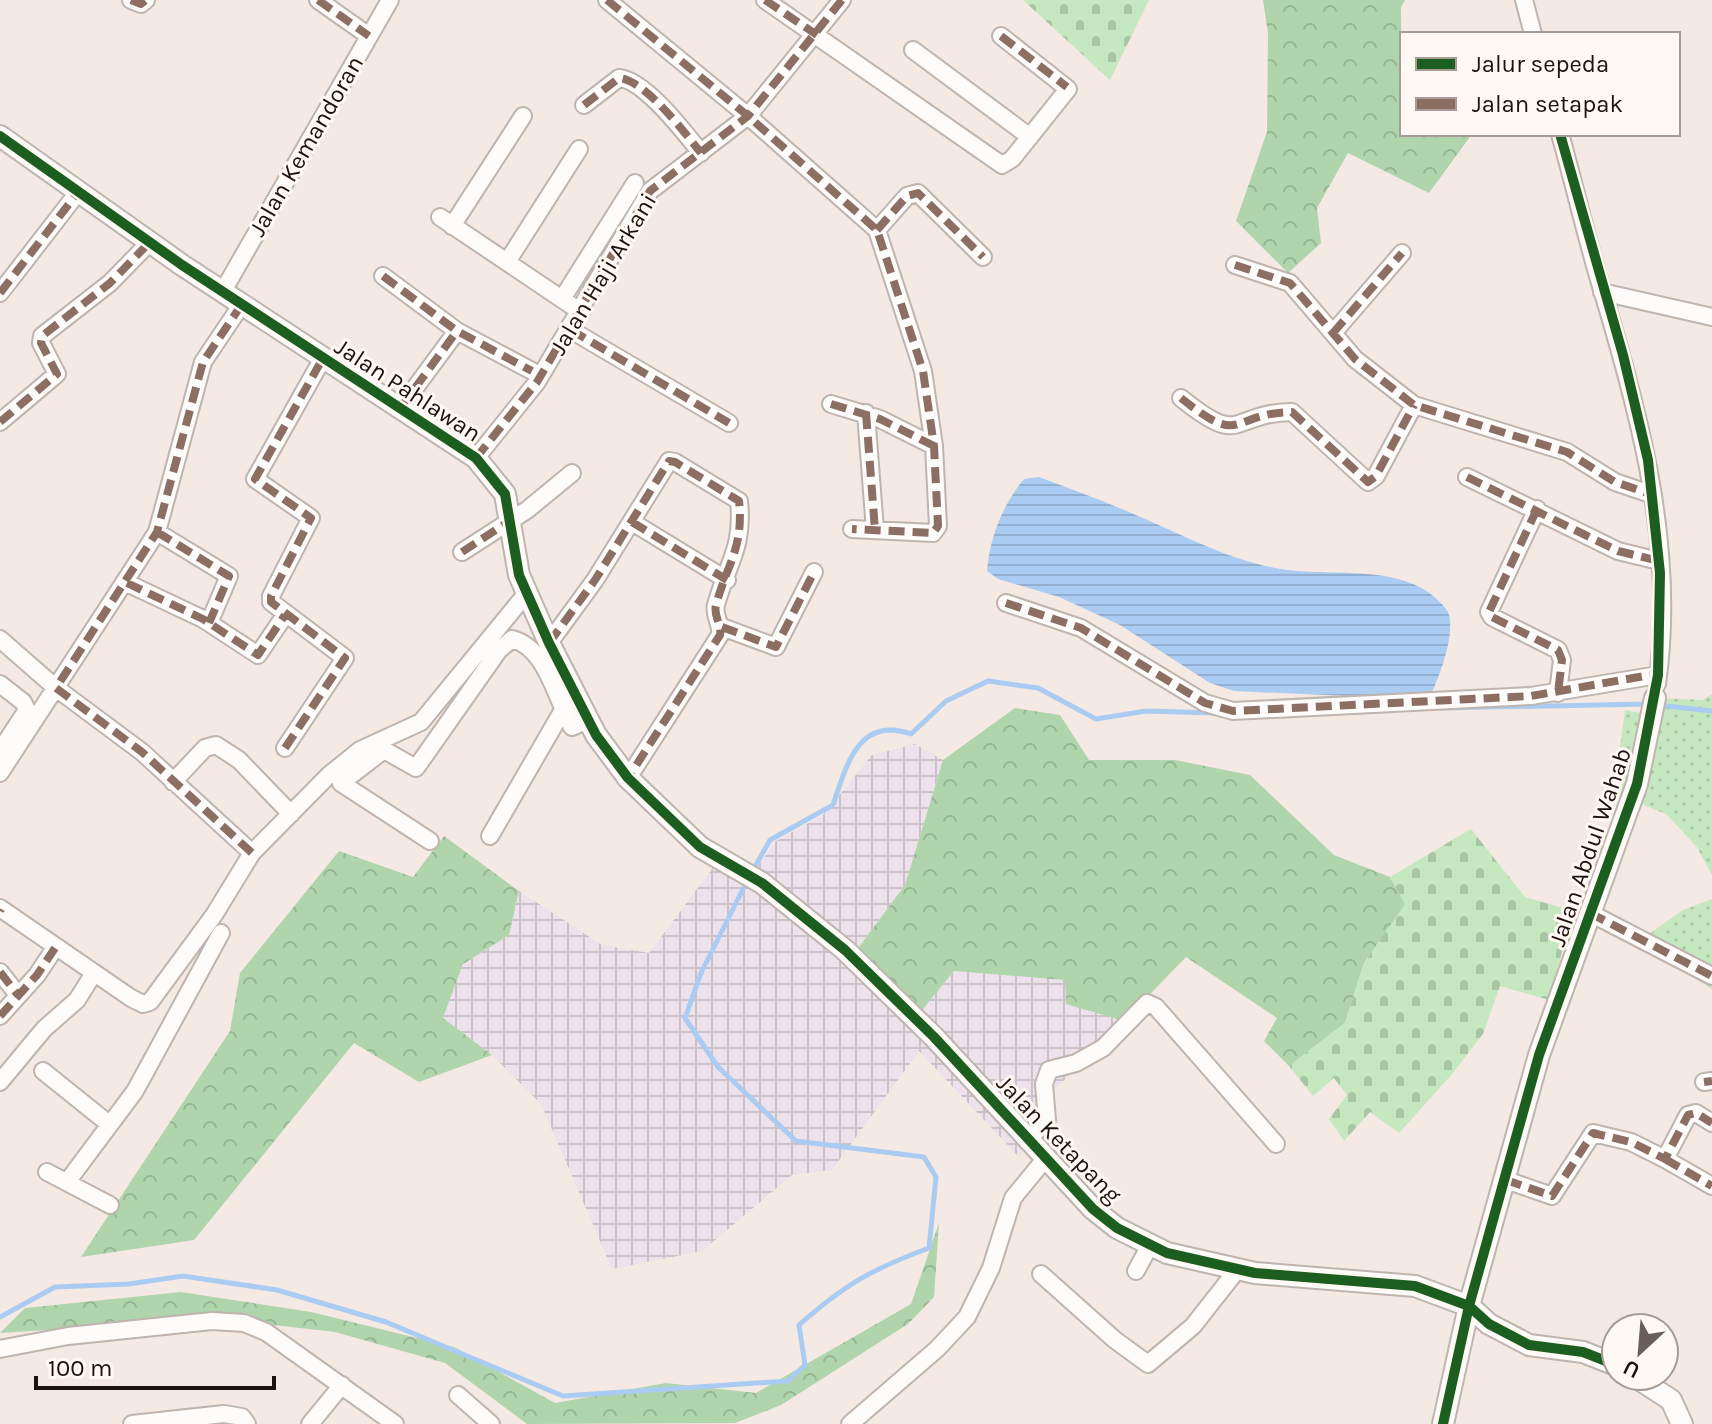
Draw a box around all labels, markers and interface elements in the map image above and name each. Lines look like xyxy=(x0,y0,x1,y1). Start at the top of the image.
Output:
legend xyxy=(1400,32,1680,136)
text: Jalur sepeda xyxy=(1472,50,1609,78)
street label: Jalan Kemandoran xyxy=(243,51,369,241)
text: Jalan setapak xyxy=(1472,90,1623,118)
street label: Jalan Haji Arkani xyxy=(544,188,662,360)
street label: Jalan Pahlawan xyxy=(330,332,486,448)
street label: Jalan Abdul Wahab xyxy=(1543,744,1637,950)
street label: Jalan Ketapang xyxy=(991,1069,1128,1209)
north arrow xyxy=(1600,1312,1680,1392)
scale bar xyxy=(36,1340,274,1390)
text: 100 m xyxy=(48,1354,113,1382)
text: U xyxy=(1619,1354,1644,1384)

